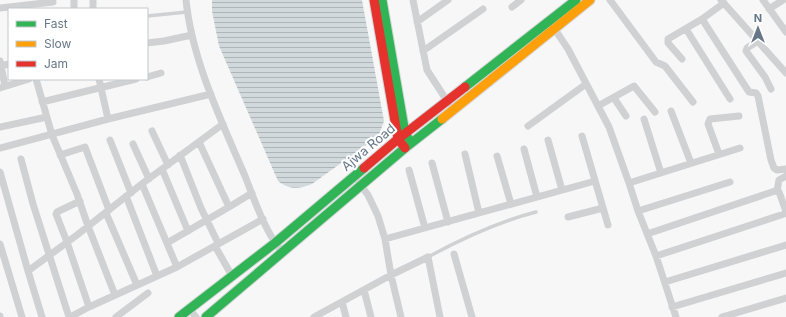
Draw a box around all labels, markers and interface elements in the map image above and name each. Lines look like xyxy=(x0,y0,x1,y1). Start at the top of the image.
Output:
legend xyxy=(8,8,148,80)
north arrow xyxy=(738,8,778,48)
text: N xyxy=(754,11,762,25)
text: Fast xyxy=(44,16,68,31)
text: Slow xyxy=(44,36,72,51)
text: Jam xyxy=(44,56,68,71)
street label: Ajwa Road xyxy=(338,120,398,174)

